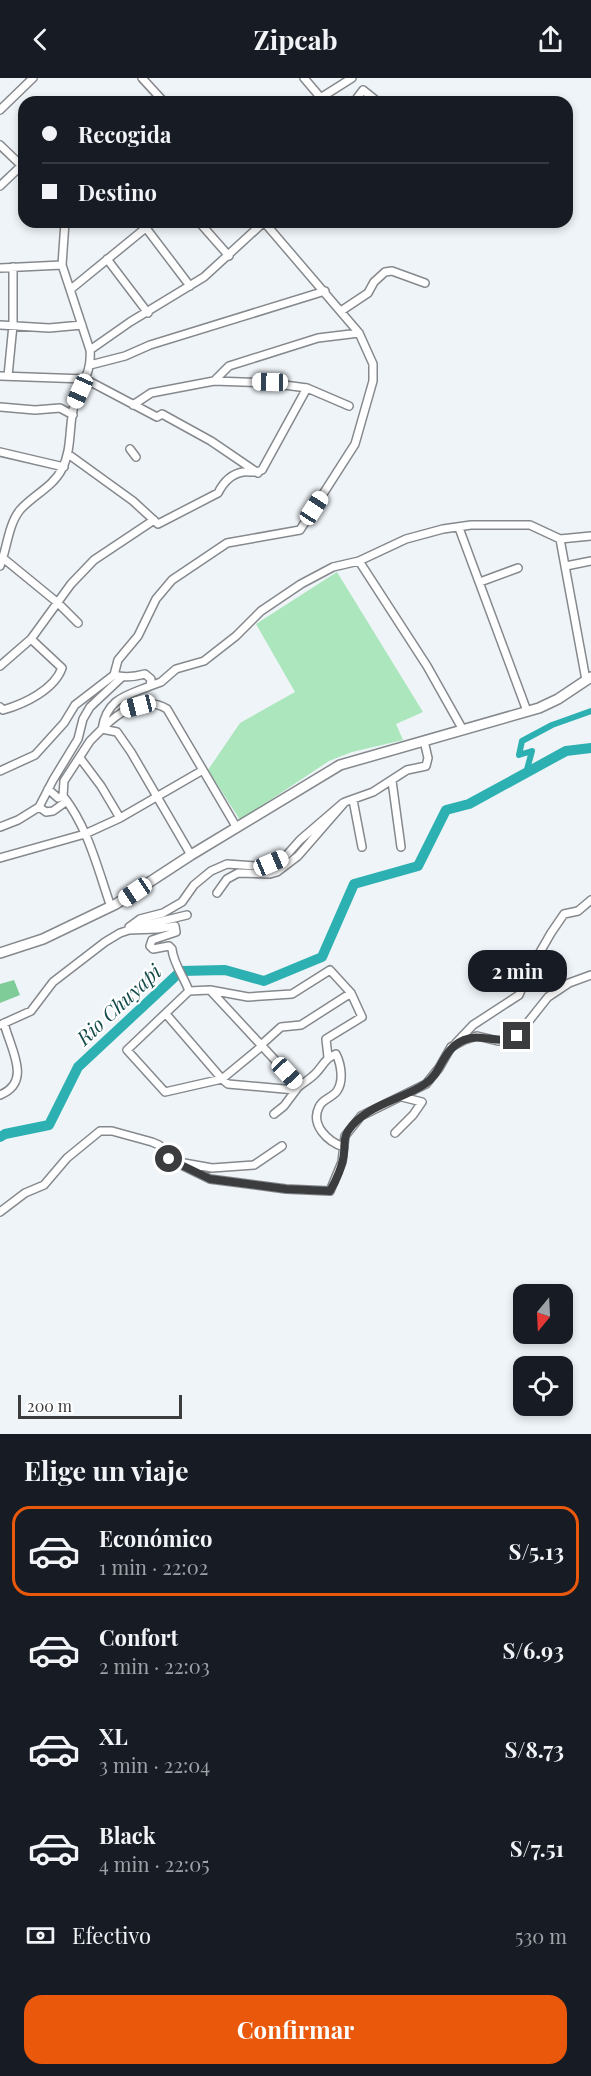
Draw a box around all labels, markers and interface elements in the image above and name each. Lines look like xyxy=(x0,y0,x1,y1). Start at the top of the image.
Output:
text: Zipcab xyxy=(253,21,338,57)
icon: back xyxy=(24,23,57,56)
icon: share xyxy=(534,23,567,56)
text: Recogida xyxy=(78,119,171,149)
text: Destino xyxy=(78,177,157,207)
car xyxy=(64,371,96,411)
car xyxy=(252,373,288,391)
car xyxy=(297,488,331,528)
car xyxy=(118,693,158,719)
car xyxy=(251,848,291,878)
car xyxy=(115,874,155,910)
callout: 2 min xyxy=(468,949,566,991)
water label: Rio Chuyapi xyxy=(69,957,167,1051)
text: 2 min xyxy=(492,957,543,984)
route end xyxy=(503,1022,530,1049)
car xyxy=(268,1054,306,1092)
route start xyxy=(155,1145,182,1172)
north arrow xyxy=(513,1284,573,1344)
map controls xyxy=(513,1284,573,1416)
button: locate xyxy=(513,1356,573,1416)
scale bar xyxy=(18,1392,182,1420)
text: 200 m xyxy=(27,1395,72,1416)
text: Elige un viaje xyxy=(24,1452,189,1488)
text: Económico xyxy=(99,1523,212,1553)
icon: car xyxy=(27,1524,81,1578)
text: S/5.13 xyxy=(509,1536,564,1566)
text: 1 min · 22:02 xyxy=(99,1553,208,1580)
text: Confort xyxy=(99,1622,178,1652)
icon: car xyxy=(27,1623,81,1677)
text: S/6.93 xyxy=(502,1635,564,1665)
text: 2 min · 22:03 xyxy=(99,1652,210,1679)
text: XL xyxy=(99,1721,128,1751)
icon: car xyxy=(27,1722,81,1776)
text: S/8.73 xyxy=(504,1734,564,1764)
text: 3 min · 22:04 xyxy=(99,1751,210,1778)
text: Black xyxy=(99,1820,156,1850)
icon: car xyxy=(27,1821,81,1875)
text: S/7.51 xyxy=(510,1833,564,1863)
text: 4 min · 22:05 xyxy=(99,1850,209,1877)
icon: cash xyxy=(24,1919,57,1952)
text: Efectivo xyxy=(72,1920,151,1950)
text: 530 m xyxy=(515,1922,567,1949)
button: Confirmar xyxy=(24,1995,567,2064)

